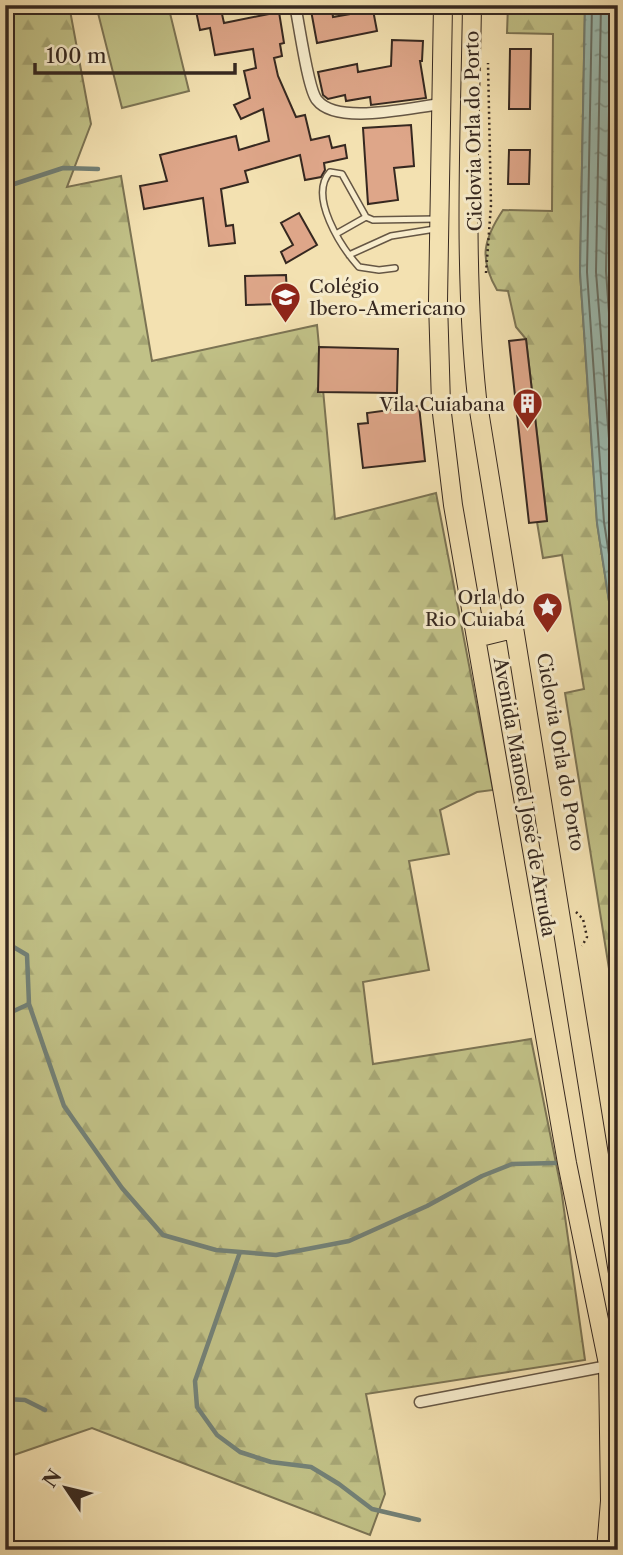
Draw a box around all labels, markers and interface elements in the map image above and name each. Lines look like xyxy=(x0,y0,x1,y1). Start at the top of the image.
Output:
street label: Ciclovia Orla do Porto xyxy=(460,30,487,232)
scale bar xyxy=(35,32,234,76)
text: 100 m xyxy=(46,43,107,68)
place label: Colégio Ibero-Americano xyxy=(309,275,466,320)
school or university icon: Colégio Ibero-Americano xyxy=(269,280,303,324)
building icon: Vila Cuiabana xyxy=(511,387,545,431)
place label: Vila Cuiabana xyxy=(378,393,505,416)
place label: Orla do Rio Cuiabá xyxy=(425,586,525,631)
place icon: Orla do Rio Cuiabá xyxy=(531,591,565,635)
street label: Ciclovia Orla do Porto xyxy=(532,651,589,853)
street label: Avenida Manoel José de Arruda xyxy=(488,655,560,939)
north arrow xyxy=(32,1454,102,1524)
text: N xyxy=(38,1465,67,1492)

